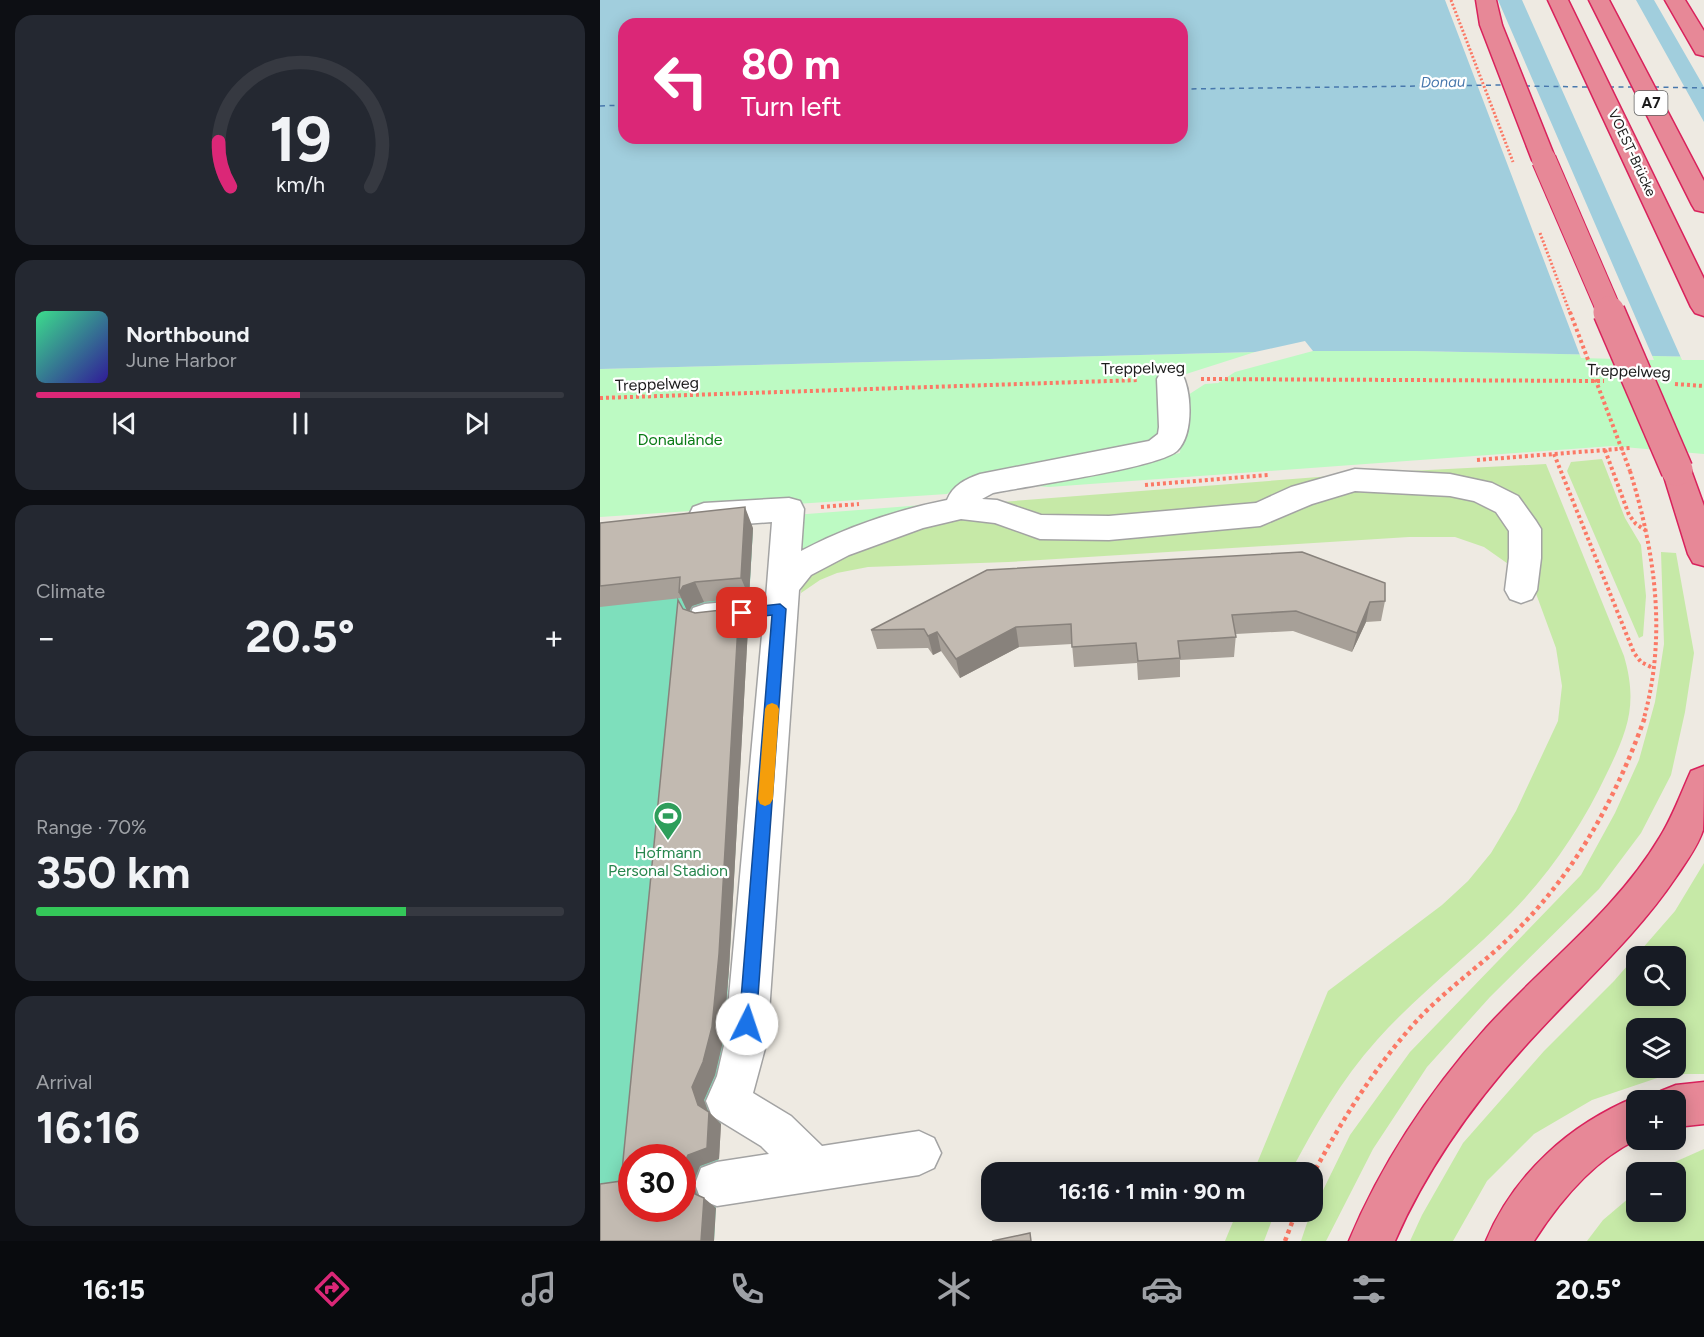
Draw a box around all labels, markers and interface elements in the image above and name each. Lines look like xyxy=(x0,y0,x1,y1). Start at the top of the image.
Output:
text: 80 m xyxy=(741,39,841,90)
icon: left xyxy=(642,42,720,120)
water label: Donau xyxy=(1421,73,1465,91)
text: Turn left xyxy=(741,90,841,123)
road number: A7 xyxy=(1634,91,1668,115)
text: 19 xyxy=(269,102,331,177)
street label: VOEST-Brücke xyxy=(1604,107,1660,199)
text: km/h xyxy=(276,172,324,197)
text: Northbound xyxy=(126,321,250,348)
text: June Harbor xyxy=(126,348,237,372)
street label: Treppelweg xyxy=(1101,358,1185,378)
street label: Treppelweg xyxy=(1587,360,1671,382)
street label: Treppelweg xyxy=(615,373,699,395)
icon: previous xyxy=(108,407,141,440)
icon: pause xyxy=(284,407,317,440)
icon: next xyxy=(460,407,493,440)
park label: Donaulände xyxy=(637,430,723,449)
text: Climate xyxy=(36,579,105,603)
pin xyxy=(716,587,767,638)
icon: arrive xyxy=(725,596,758,629)
text: 20.5° xyxy=(245,609,355,663)
text: − xyxy=(36,618,57,657)
text: + xyxy=(543,618,564,657)
sports icon: Hofmann Personal Stadion xyxy=(652,800,684,842)
text: Range · 70% xyxy=(36,815,147,839)
place label: Hofmann Personal Stadion xyxy=(608,843,728,880)
text: 350 km xyxy=(36,845,191,899)
map controls xyxy=(1626,946,1686,1222)
button: search xyxy=(1626,946,1686,1006)
position arrow xyxy=(715,992,779,1056)
button: layers xyxy=(1626,1018,1686,1078)
text: Arrival xyxy=(36,1070,92,1094)
button: + xyxy=(1626,1090,1686,1150)
text: 16:16 xyxy=(36,1100,140,1154)
speed limit sign: 30 xyxy=(618,1144,696,1222)
button: − xyxy=(1626,1162,1686,1222)
text: 16:16 · 1 min · 90 m xyxy=(1059,1178,1245,1205)
icon: directions xyxy=(311,1268,353,1310)
icon: music xyxy=(518,1268,560,1310)
icon: phone xyxy=(726,1268,768,1310)
icon: climate xyxy=(933,1268,975,1310)
icon: car xyxy=(1141,1268,1183,1310)
icon: filters xyxy=(1348,1268,1390,1310)
text: 16:15 xyxy=(83,1273,145,1306)
text: 20.5° xyxy=(1556,1273,1621,1306)

